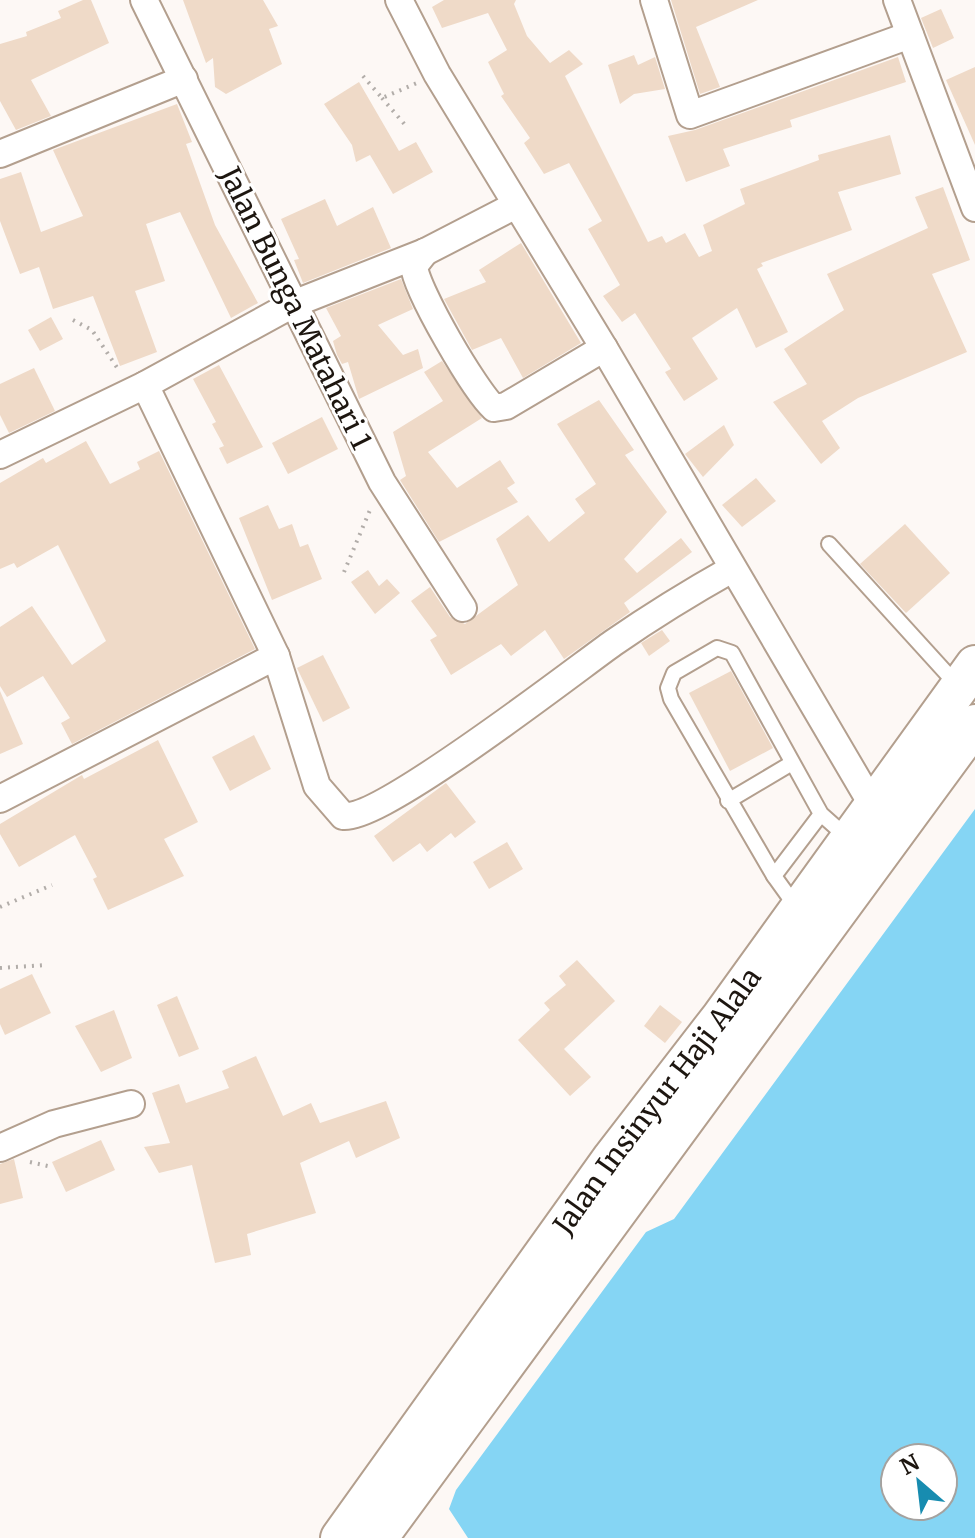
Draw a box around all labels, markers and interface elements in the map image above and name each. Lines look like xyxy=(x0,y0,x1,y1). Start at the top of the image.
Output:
street label: Jalan Bunga Matahari 1 xyxy=(211,160,380,455)
street label: Jalan Insinyur Haji Alala xyxy=(545,960,769,1242)
north arrow xyxy=(879,1442,959,1522)
text: N xyxy=(895,1448,924,1481)

